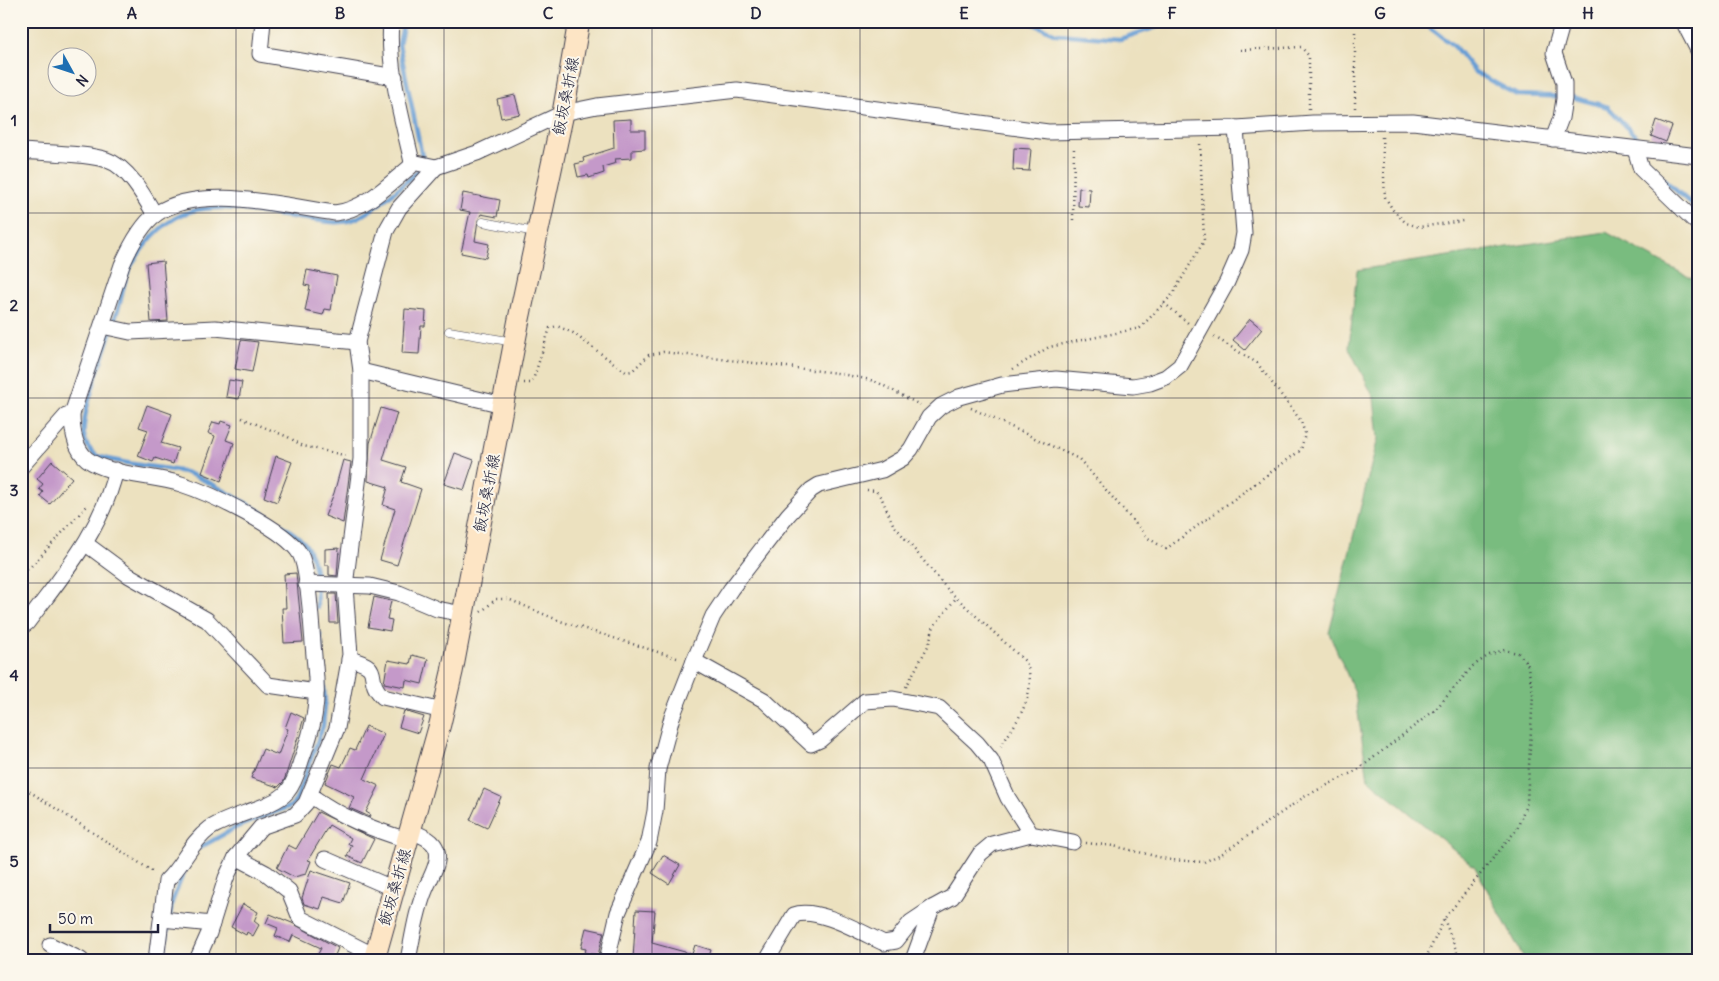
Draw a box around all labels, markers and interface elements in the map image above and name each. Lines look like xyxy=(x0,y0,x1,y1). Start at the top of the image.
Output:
text: A xyxy=(127,3,137,23)
text: B xyxy=(335,3,346,23)
text: C xyxy=(543,3,554,23)
text: D xyxy=(750,3,762,23)
text: E xyxy=(959,3,969,23)
text: F xyxy=(1167,3,1177,23)
text: G xyxy=(1374,3,1386,23)
text: H xyxy=(1582,3,1594,23)
north arrow xyxy=(48,48,98,98)
street label: 飯坂桑折線 xyxy=(548,55,582,137)
text: N xyxy=(72,71,92,90)
text: 1 xyxy=(11,110,17,130)
text: 2 xyxy=(10,295,19,315)
street label: 飯坂桑折線 xyxy=(469,452,503,534)
text: 3 xyxy=(9,480,19,500)
text: 4 xyxy=(9,665,19,685)
street label: 飯坂桑折線 xyxy=(373,846,415,928)
text: 5 xyxy=(9,851,19,871)
scale bar xyxy=(50,901,158,933)
text: 50 m xyxy=(58,909,93,928)

